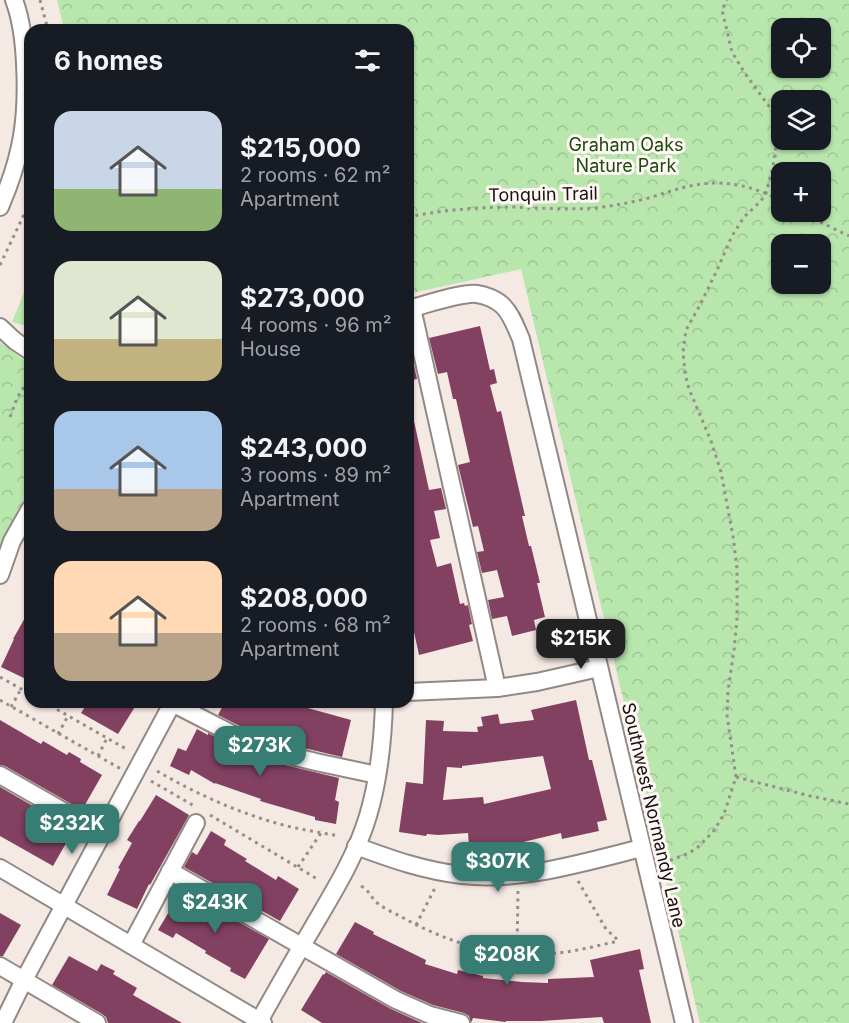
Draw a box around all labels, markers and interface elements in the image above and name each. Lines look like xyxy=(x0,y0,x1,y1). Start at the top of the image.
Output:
map controls xyxy=(771,18,831,294)
button: locate xyxy=(771,18,831,78)
icon: filters xyxy=(351,44,384,77)
text: 6 homes xyxy=(54,45,163,76)
button: layers xyxy=(771,90,831,150)
text: $215,000 xyxy=(240,132,361,163)
park label: Graham Oaks Nature Park xyxy=(568,134,684,176)
icon: home xyxy=(102,135,174,207)
button: + xyxy=(771,162,831,222)
text: 2 rooms · 62 m² xyxy=(240,163,391,187)
street label: Tonquin Trail xyxy=(488,183,598,205)
text: Apartment xyxy=(240,187,339,211)
button: − xyxy=(771,234,831,294)
text: $273,000 xyxy=(240,282,365,313)
icon: home xyxy=(102,285,174,357)
text: 4 rooms · 96 m² xyxy=(240,313,392,337)
text: House xyxy=(240,337,301,361)
text: $243,000 xyxy=(240,432,367,463)
icon: home xyxy=(102,435,174,507)
text: 3 rooms · 89 m² xyxy=(240,463,391,487)
text: Apartment xyxy=(240,487,339,511)
text: $208,000 xyxy=(240,582,368,613)
icon: home xyxy=(102,585,174,657)
text: 2 rooms · 68 m² xyxy=(240,613,391,637)
pin: $215K xyxy=(539,619,623,670)
text: $215K xyxy=(550,626,612,650)
text: Apartment xyxy=(240,637,339,661)
street label: Southwest Normandy Lane xyxy=(618,700,690,930)
pin: $273K xyxy=(218,726,302,777)
text: $273K xyxy=(228,733,292,757)
pin: $232K xyxy=(30,804,114,855)
text: $232K xyxy=(39,811,105,835)
pin: $307K xyxy=(456,842,540,893)
text: $307K xyxy=(465,849,531,873)
pin: $243K xyxy=(173,883,257,934)
text: $243K xyxy=(182,890,248,914)
pin: $208K xyxy=(465,935,549,986)
text: $208K xyxy=(474,942,540,966)

